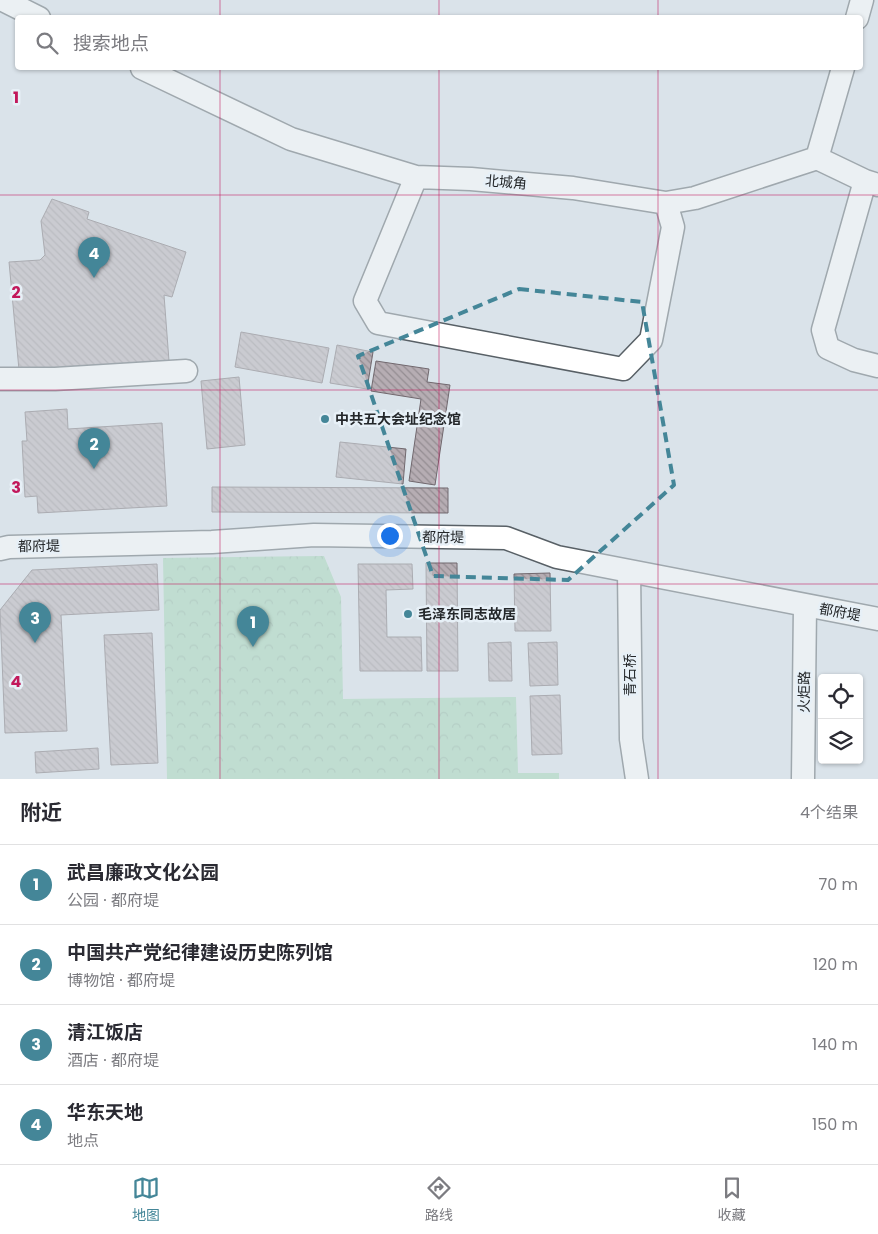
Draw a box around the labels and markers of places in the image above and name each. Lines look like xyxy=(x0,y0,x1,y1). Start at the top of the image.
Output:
pin: 4 xyxy=(78,237,110,278)
place label: 中共五大会址纪念馆 xyxy=(335,409,461,429)
marker: 中共五大会址纪念馆 xyxy=(319,413,331,425)
pin: 2 xyxy=(78,428,110,469)
pin: 3 xyxy=(19,602,51,643)
place label: 毛泽东同志故居 xyxy=(418,604,516,624)
pin: 1 xyxy=(237,606,269,647)
marker: 毛泽东同志故居 xyxy=(402,608,414,620)

